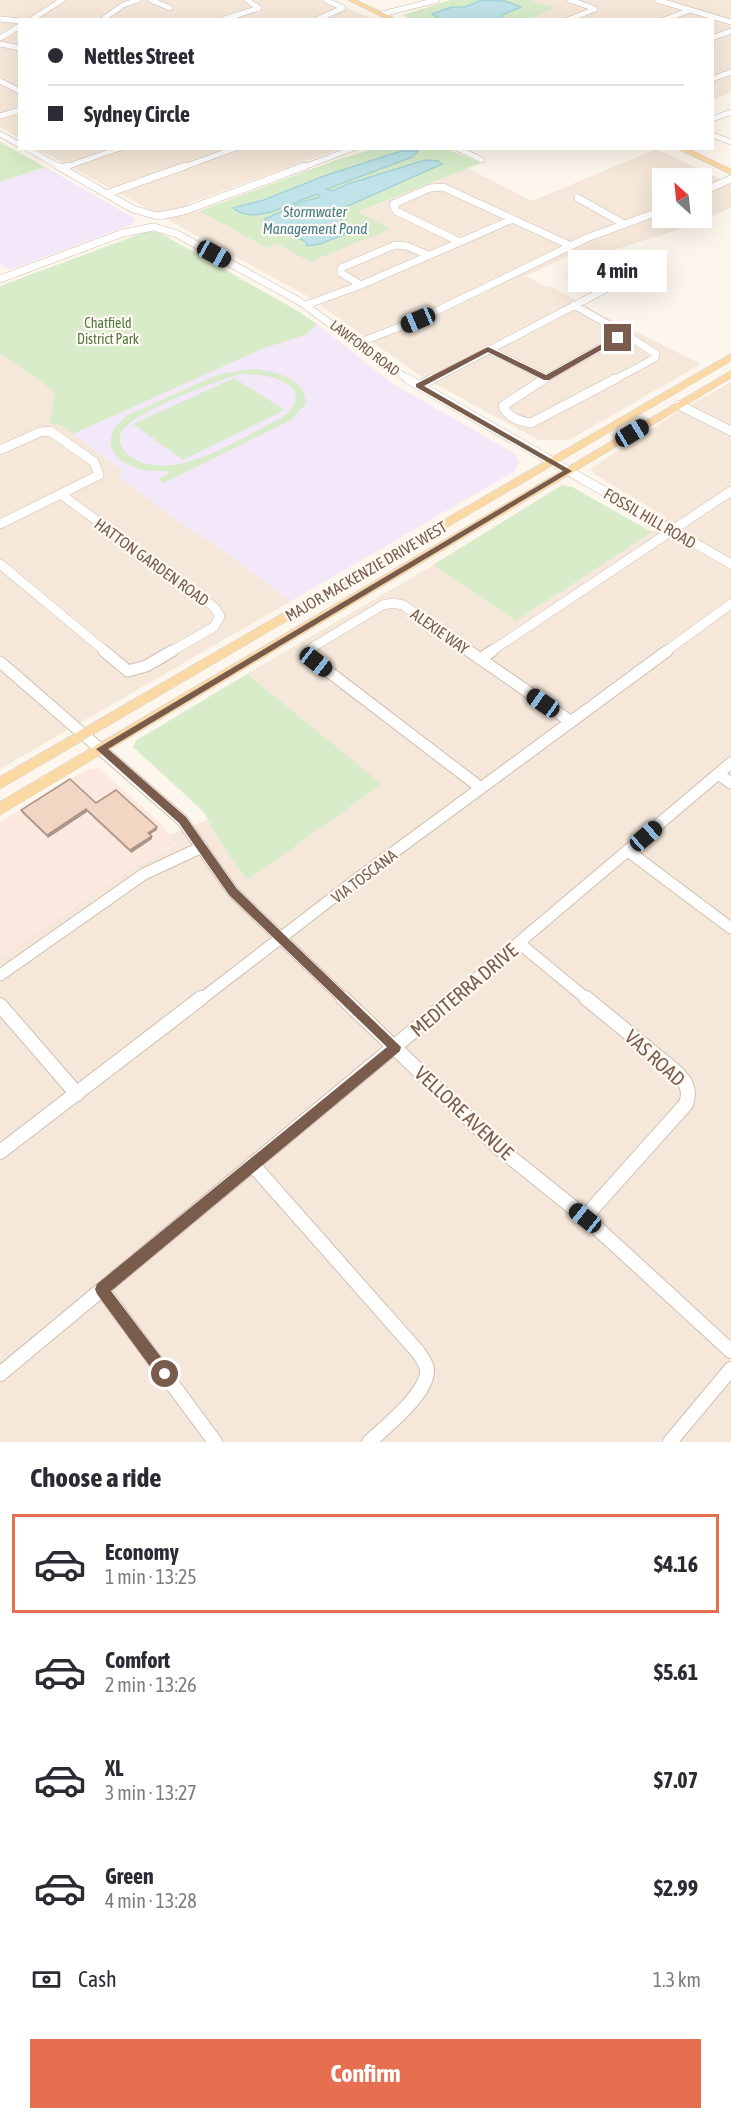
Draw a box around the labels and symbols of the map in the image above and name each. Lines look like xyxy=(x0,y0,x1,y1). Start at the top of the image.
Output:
north arrow xyxy=(652,168,712,228)
water label: Stormwater Management Pond xyxy=(263,203,367,237)
car xyxy=(194,237,234,271)
callout: 4 min xyxy=(568,251,668,293)
car xyxy=(398,305,438,335)
park label: Chatfield District Park xyxy=(77,315,139,347)
street label: LAWFORD ROAD xyxy=(327,317,403,379)
route end xyxy=(604,324,631,351)
car xyxy=(612,416,652,450)
street label: FOSSIL HILL ROAD xyxy=(601,484,699,552)
street label: HATTON GARDEN ROAD xyxy=(91,514,213,610)
street label: MAJOR MACKENZIE DRIVE WEST xyxy=(282,517,450,625)
street label: ALEXIE WAY xyxy=(408,605,473,658)
car xyxy=(296,644,336,680)
car xyxy=(523,685,563,721)
car xyxy=(627,817,665,855)
street label: VIA TOSCANA xyxy=(328,846,400,906)
street label: MEDITERRA DRIVE xyxy=(405,938,522,1041)
street label: VAS ROAD xyxy=(621,1025,690,1091)
street label: VELLORE AVENUE xyxy=(410,1061,519,1164)
car xyxy=(565,1200,605,1236)
route start xyxy=(151,1360,178,1387)

